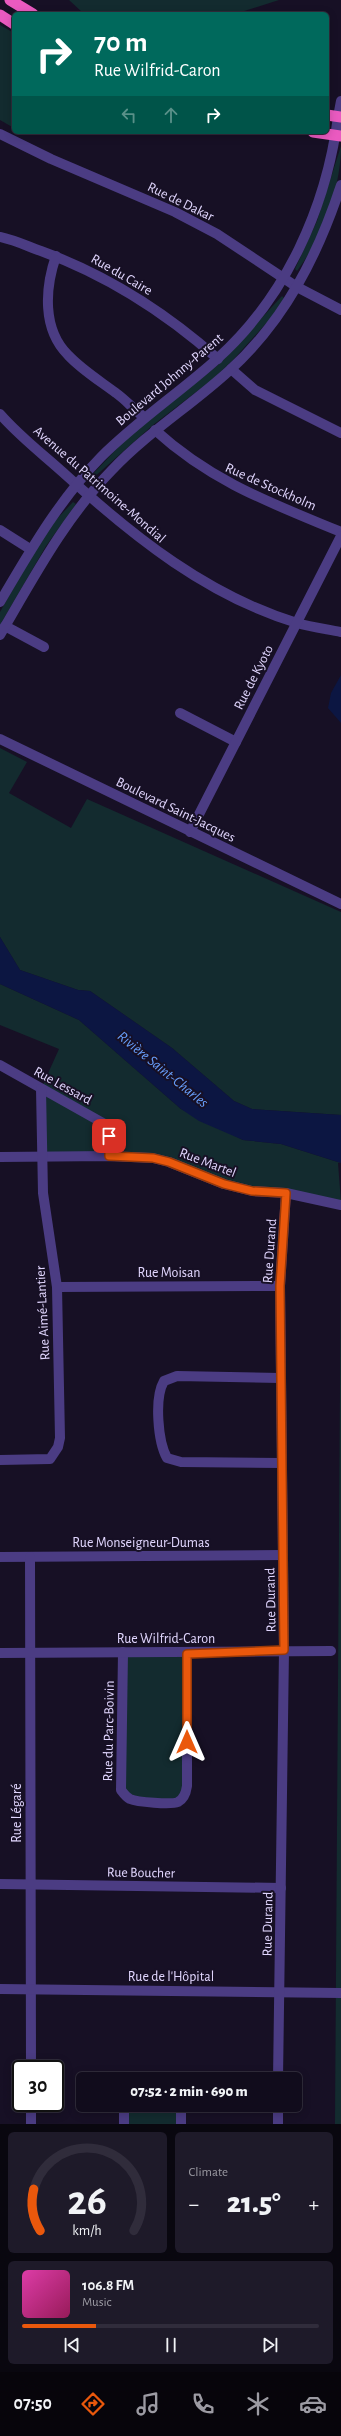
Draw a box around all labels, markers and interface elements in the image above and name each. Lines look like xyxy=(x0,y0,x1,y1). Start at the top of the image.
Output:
icon: right xyxy=(28,28,80,80)
text: 70 m xyxy=(94,29,148,57)
text: Rue Wilfrid-Caron xyxy=(94,62,221,80)
icon: left xyxy=(118,104,140,126)
icon: ahead xyxy=(160,104,182,126)
icon: right xyxy=(202,104,224,126)
street label: Rue de Dakar xyxy=(145,180,216,224)
street label: Rue du Caire xyxy=(88,252,155,298)
street label: Boulevard Johnny-Parent xyxy=(113,331,226,428)
street label: Avenue du Patrimoine-Mondial xyxy=(31,424,168,546)
street label: Rue de Stockholm xyxy=(223,461,318,513)
street label: Rue de Kyoto xyxy=(232,643,276,712)
street label: Boulevard Saint-Jacques xyxy=(114,775,237,845)
water label: Rivière Saint-Charles xyxy=(115,1028,211,1111)
street label: Rue Lessard xyxy=(31,1064,94,1107)
pin xyxy=(92,1119,126,1153)
icon: arrive xyxy=(98,1125,120,1147)
street label: Rue Martel xyxy=(177,1146,238,1180)
street label: Rue Durand xyxy=(261,1218,279,1284)
street label: Rue Aimé-Lantier xyxy=(34,1265,52,1361)
street label: Rue Moisan xyxy=(137,1266,201,1280)
street label: Rue Monseigneur-Dumas xyxy=(72,1536,210,1550)
street label: Rue Durand xyxy=(263,1568,279,1632)
street label: Rue Wilfrid-Caron xyxy=(117,1632,215,1646)
street label: Rue du Parc-Boivin xyxy=(101,1680,117,1782)
position arrow xyxy=(166,1721,208,1763)
street label: Rue Légaré xyxy=(10,1783,24,1843)
street label: Rue Boucher xyxy=(107,1865,176,1881)
street label: Rue Durand xyxy=(260,1892,276,1956)
street label: Rue de l'Hôpital xyxy=(128,1970,214,1984)
speed limit sign: 30 xyxy=(12,2060,64,2112)
text: 07:52 · 2 min · 690 m xyxy=(130,2084,248,2099)
text: Climate xyxy=(189,2166,228,2179)
text: 26 xyxy=(67,2180,107,2221)
text: 21.5° xyxy=(227,2188,281,2218)
text: − xyxy=(189,2193,199,2215)
text: + xyxy=(308,2193,319,2215)
text: km/h xyxy=(73,2223,102,2237)
text: 106.8 FM xyxy=(82,2278,134,2293)
text: Music xyxy=(82,2296,112,2309)
icon: previous xyxy=(61,2334,83,2356)
icon: pause xyxy=(160,2334,182,2356)
icon: next xyxy=(259,2334,281,2356)
icon: directions xyxy=(79,2390,107,2418)
icon: music xyxy=(134,2390,162,2418)
icon: phone xyxy=(189,2390,217,2418)
icon: climate xyxy=(244,2390,272,2418)
icon: car xyxy=(299,2390,327,2418)
text: 07:50 xyxy=(14,2395,52,2413)

